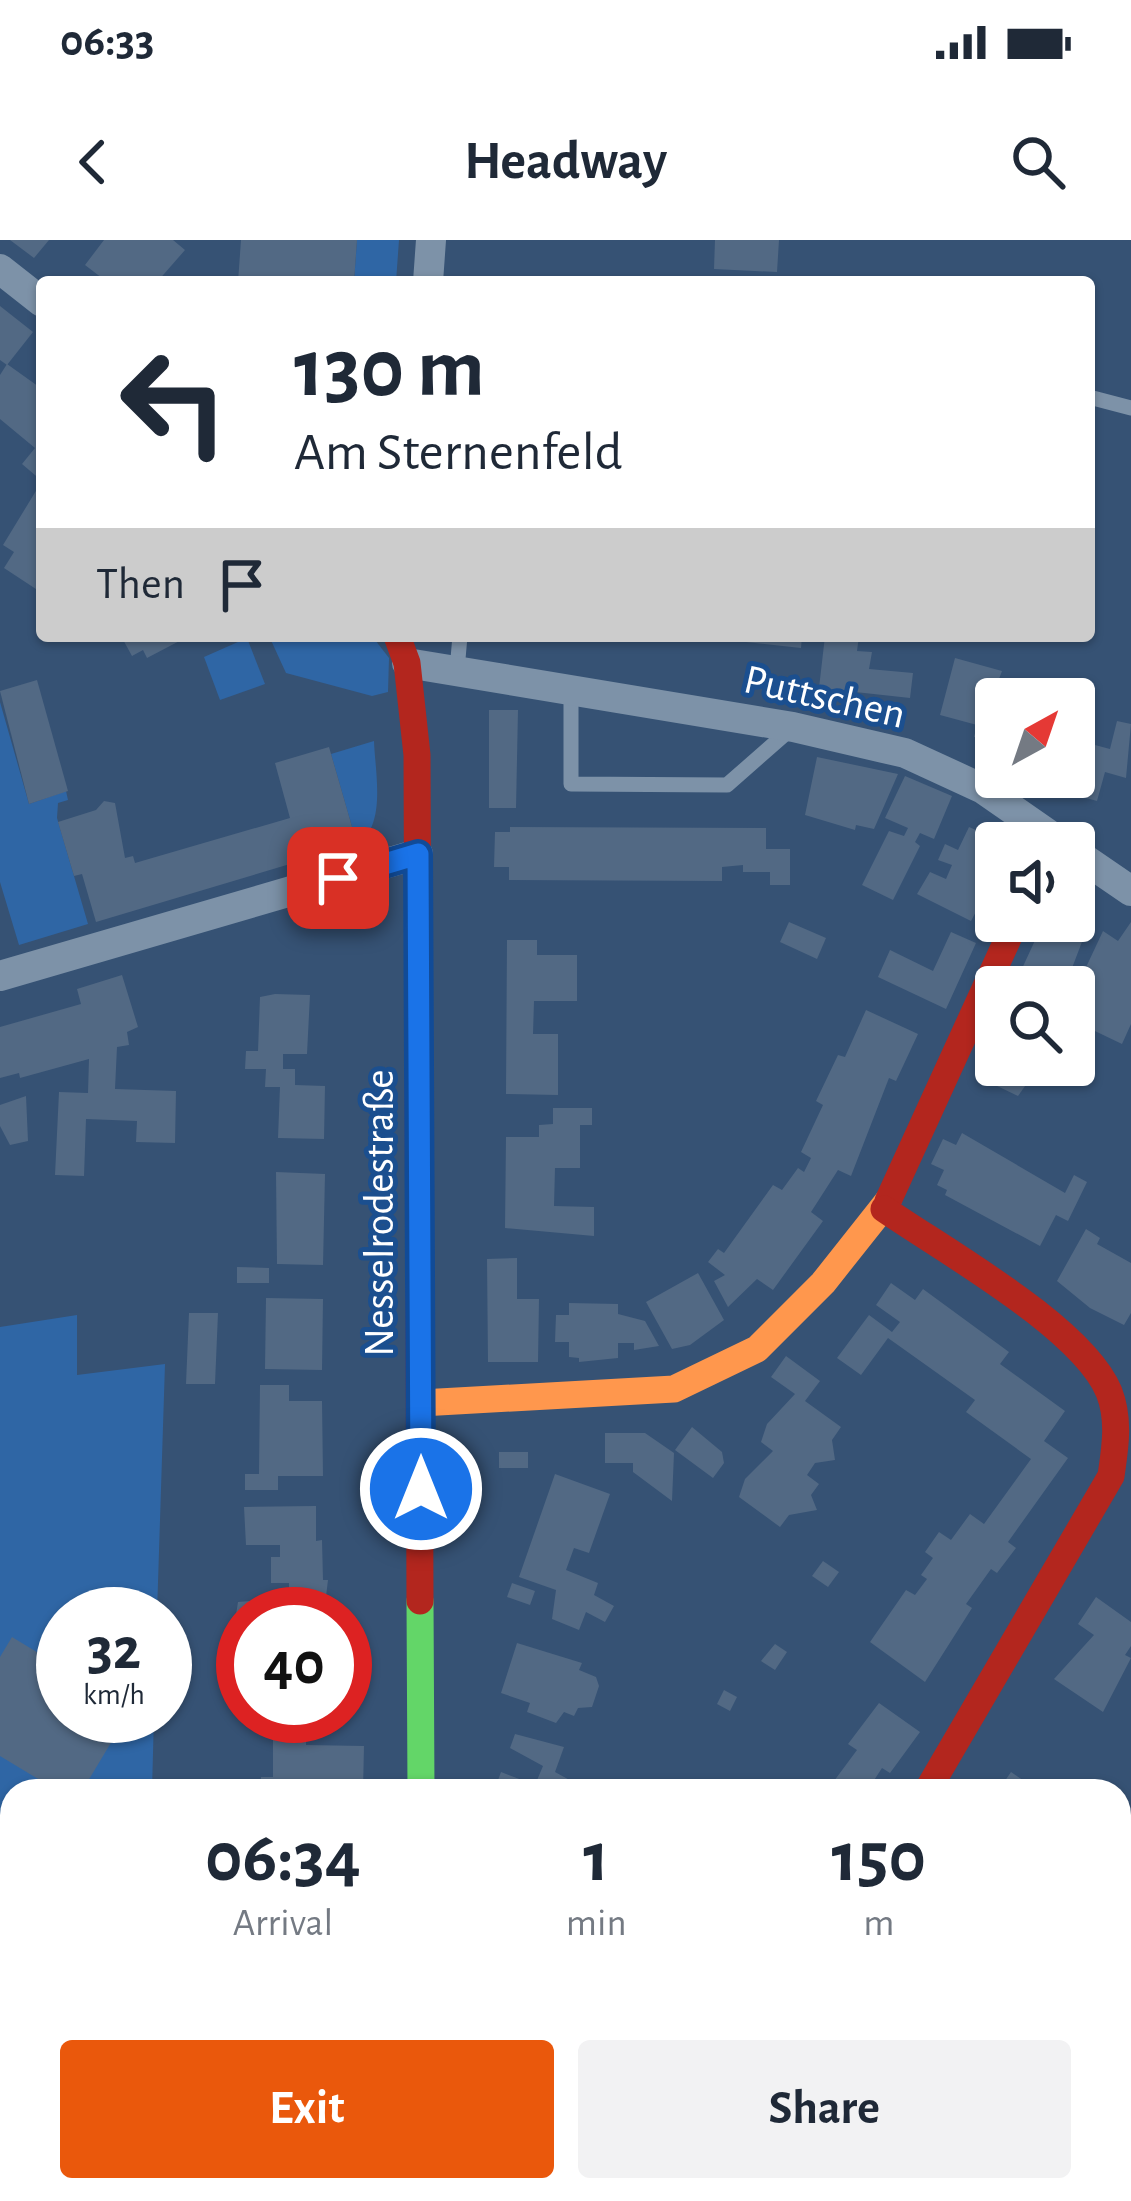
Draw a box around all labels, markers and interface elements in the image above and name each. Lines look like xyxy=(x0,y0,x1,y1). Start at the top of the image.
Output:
text: 06:33 xyxy=(60,19,154,64)
icon: back xyxy=(60,129,126,195)
icon: search xyxy=(1005,129,1071,195)
text: Headway xyxy=(464,135,667,189)
icon: left xyxy=(96,324,252,480)
text: 130 m xyxy=(294,328,485,412)
text: Am Sternenfeld xyxy=(294,426,623,480)
icon: arrive xyxy=(209,552,275,618)
text: Then xyxy=(96,562,185,607)
street label: Puttschen xyxy=(740,658,909,736)
north arrow xyxy=(975,678,1095,798)
map controls xyxy=(975,678,1095,1086)
button: sound xyxy=(975,822,1095,942)
pin xyxy=(287,827,389,929)
icon: arrive xyxy=(305,845,371,911)
button: search xyxy=(975,966,1095,1086)
street label: Nesselrodestraße xyxy=(359,1069,401,1357)
position arrow xyxy=(358,1426,484,1552)
speed limit sign: 40 xyxy=(216,1587,372,1743)
text: 32 xyxy=(87,1620,141,1680)
text: km/h xyxy=(83,1680,145,1710)
text: 06:34 xyxy=(205,1822,361,1894)
text: 1 xyxy=(583,1822,609,1894)
text: 150 xyxy=(832,1822,926,1894)
text: Arrival xyxy=(233,1904,333,1943)
text: min xyxy=(566,1904,627,1943)
text: m xyxy=(863,1904,894,1943)
button: Exit xyxy=(60,2040,554,2178)
button: Share xyxy=(578,2040,1071,2178)

